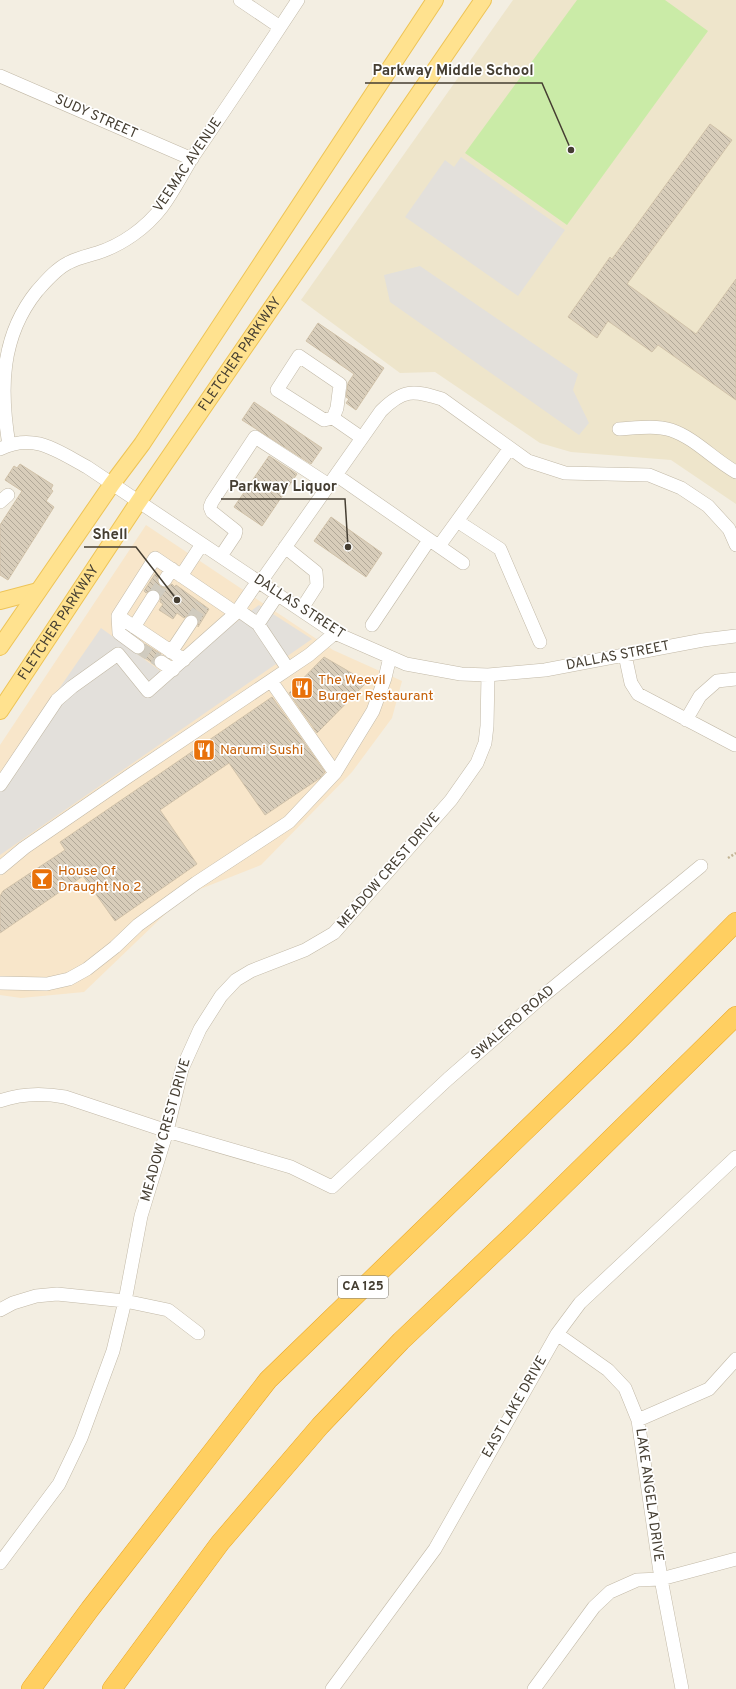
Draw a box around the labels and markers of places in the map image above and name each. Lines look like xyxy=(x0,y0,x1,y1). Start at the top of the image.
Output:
callout: Parkway Middle School xyxy=(365,56,542,83)
callout: Parkway Liquor xyxy=(221,472,345,499)
callout: Shell xyxy=(84,520,136,547)
place label: The Weevil Burger Restaurant xyxy=(318,672,433,705)
restaurant icon: The Weevil Burger Restaurant xyxy=(289,675,315,701)
restaurant icon: Narumi Sushi xyxy=(191,737,217,763)
place label: Narumi Sushi xyxy=(220,742,303,759)
place label: House Of Draught No 2 xyxy=(58,863,142,896)
bar icon: House Of Draught No 2 xyxy=(29,866,55,892)

